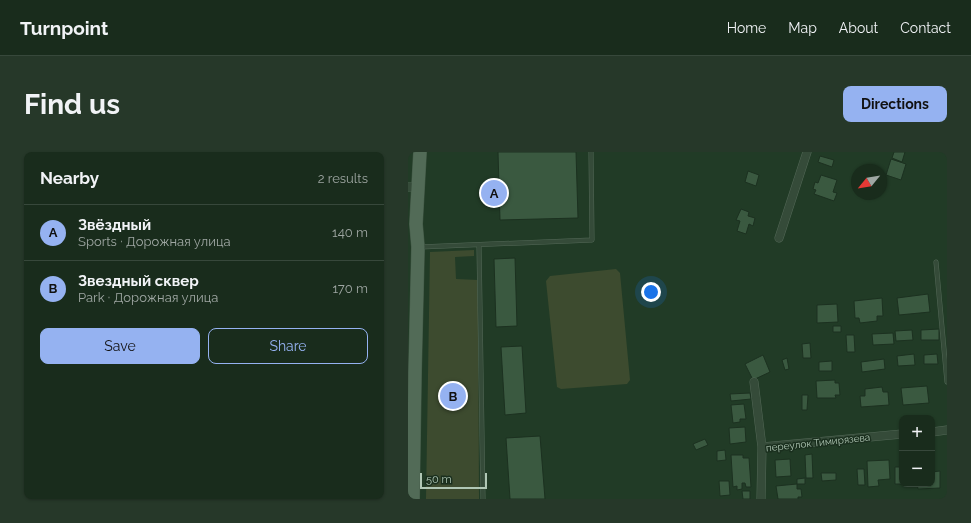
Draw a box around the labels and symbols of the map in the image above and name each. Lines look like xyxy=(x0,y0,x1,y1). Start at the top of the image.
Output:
north arrow xyxy=(851,164,887,200)
pin: A xyxy=(481,178,507,208)
your location xyxy=(641,282,661,302)
pin: B xyxy=(440,381,466,411)
street label: переулок Тимирязева xyxy=(765,432,871,453)
scale bar xyxy=(420,471,487,490)

